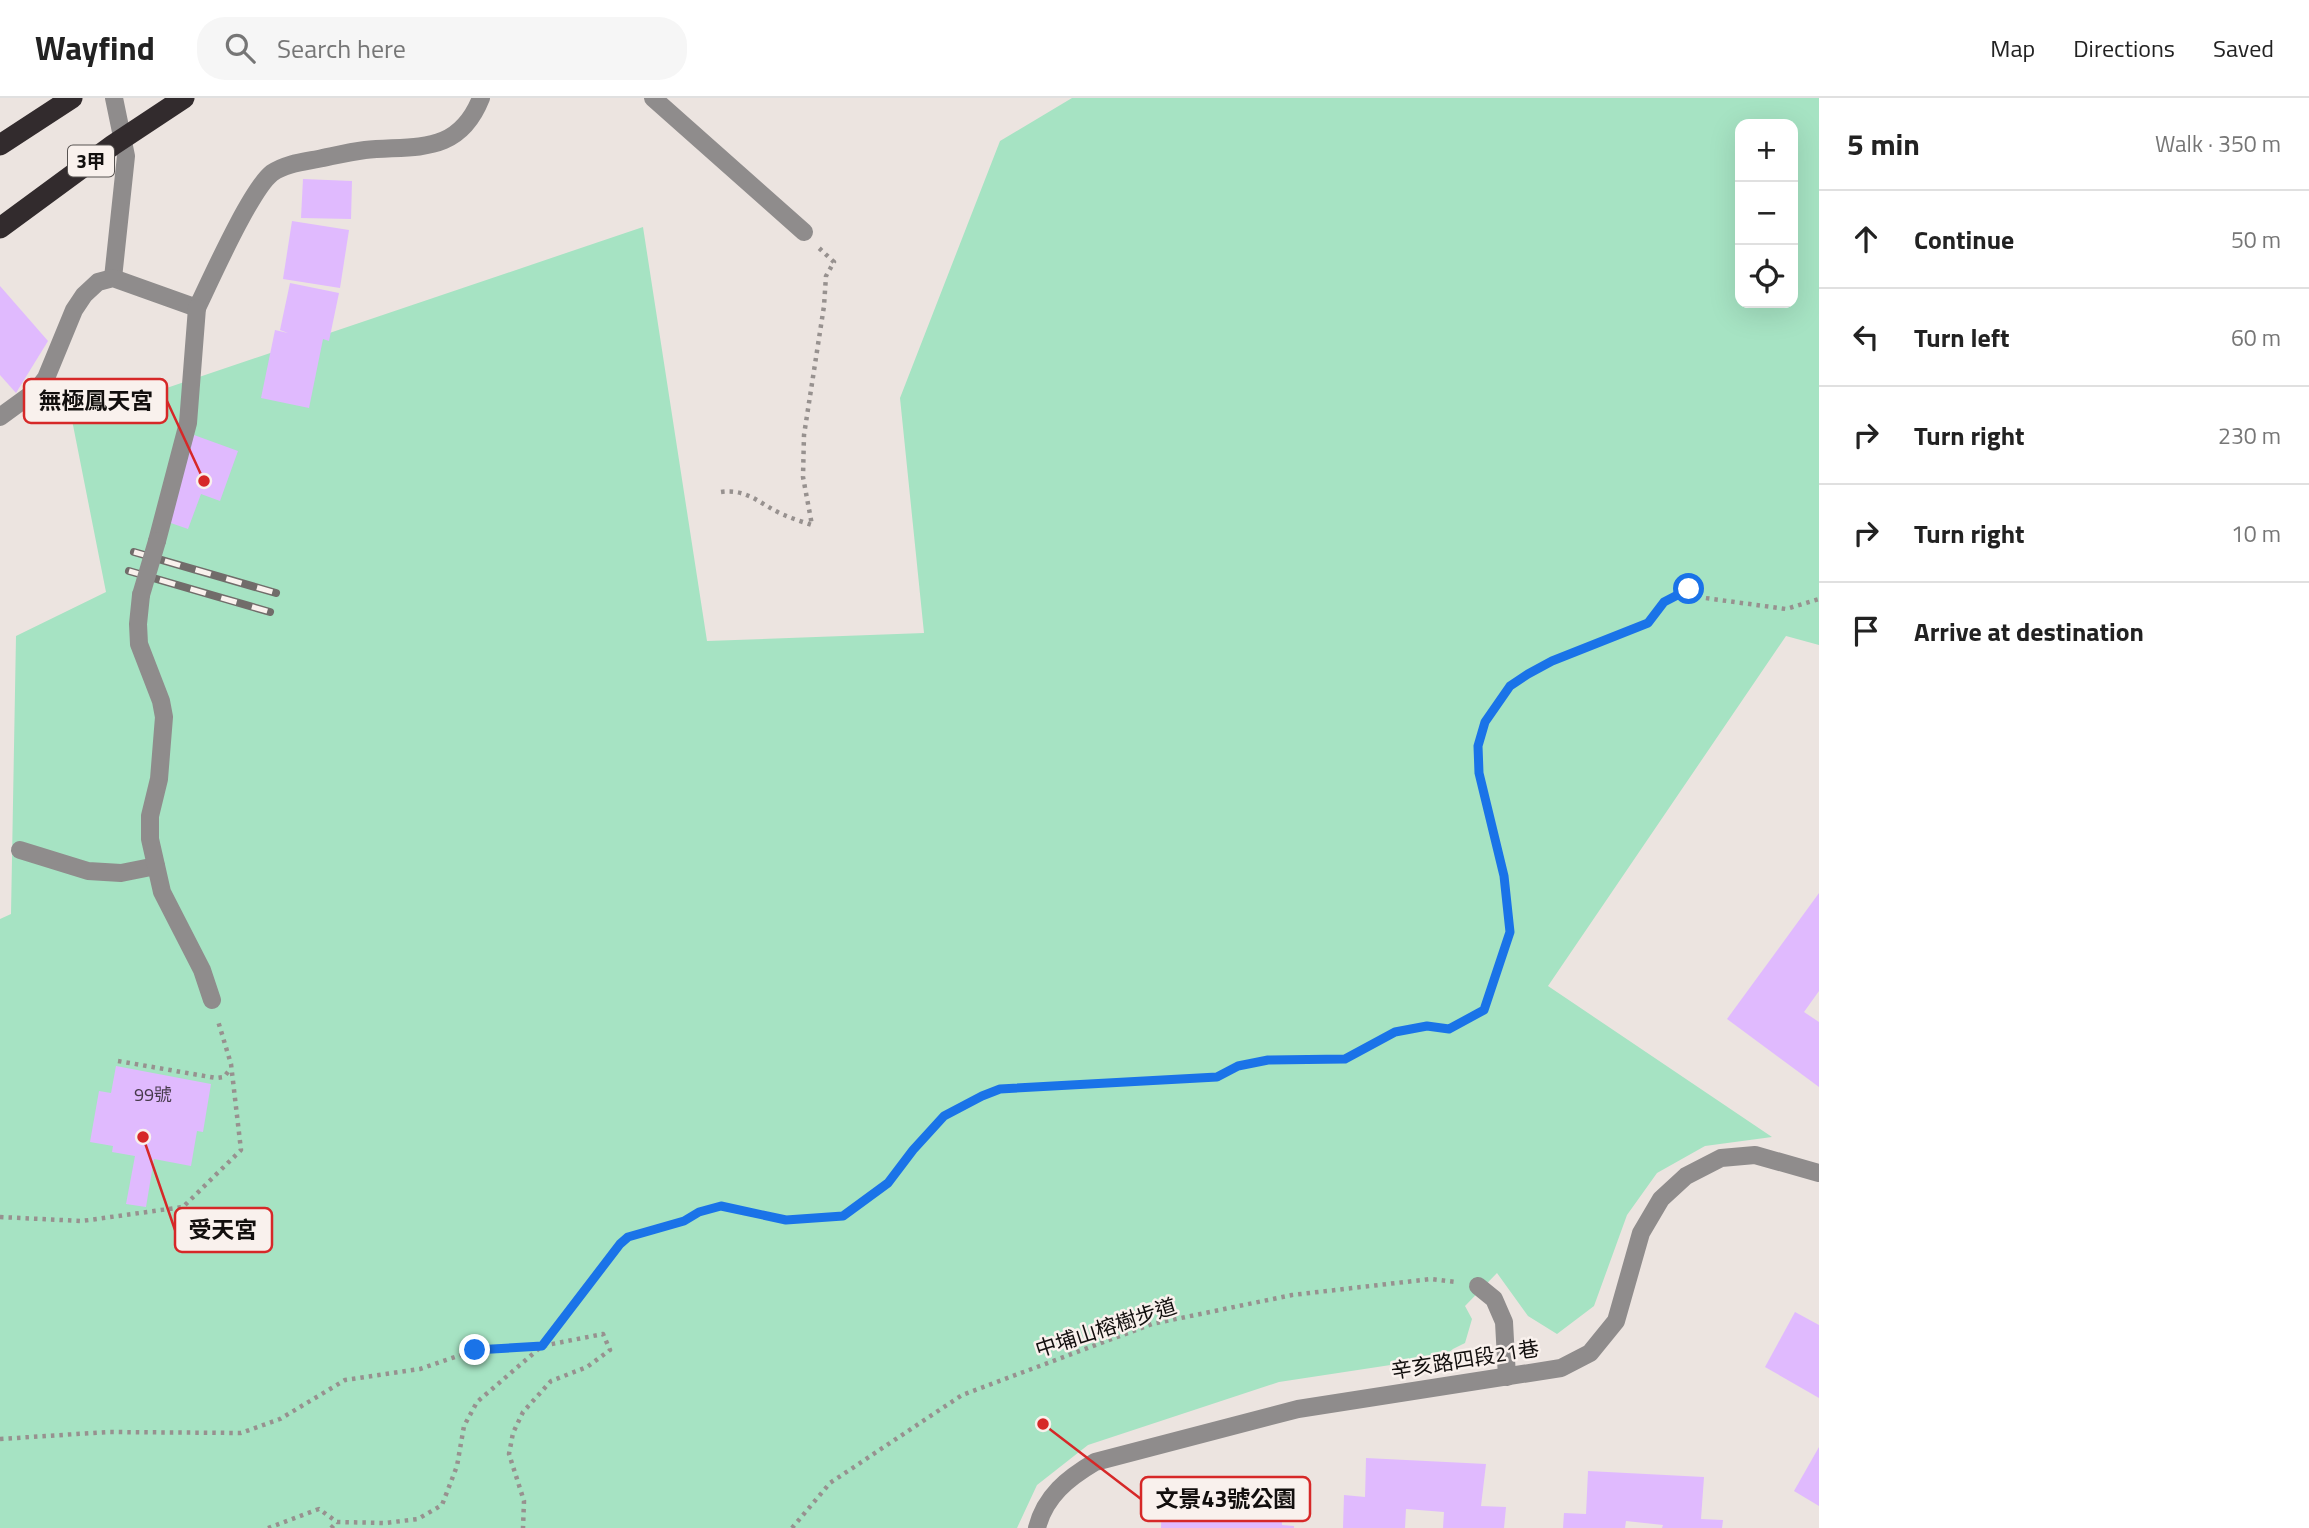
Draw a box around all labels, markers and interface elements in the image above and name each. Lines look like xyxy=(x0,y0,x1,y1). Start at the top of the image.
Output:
search box xyxy=(197,17,687,80)
text: Wayfind xyxy=(35,23,155,73)
icon: search xyxy=(221,29,259,67)
text: Search here xyxy=(277,29,406,68)
text: Map xyxy=(1990,30,2035,66)
text: Directions xyxy=(2073,30,2175,66)
text: Saved xyxy=(2213,30,2274,66)
map controls xyxy=(1735,119,1798,308)
button: + xyxy=(1735,119,1798,182)
text: 5 min xyxy=(1847,121,1920,167)
text: Walk · 350 m xyxy=(2155,126,2281,161)
road number: 3甲 xyxy=(68,146,114,176)
button: − xyxy=(1735,182,1798,245)
icon: ahead xyxy=(1847,220,1885,258)
text: Continue xyxy=(1914,220,2014,259)
text: 50 m xyxy=(2231,222,2281,257)
button: locate xyxy=(1735,245,1798,308)
icon: left xyxy=(1847,318,1885,356)
text: Turn left xyxy=(1914,318,2009,357)
text: 60 m xyxy=(2231,320,2281,355)
callout: 無極鳳天宮 xyxy=(24,379,167,423)
text: 無極鳳天宮 xyxy=(39,383,154,418)
icon: right xyxy=(1847,416,1885,454)
text: Turn right xyxy=(1914,416,2025,455)
text: 230 m xyxy=(2218,418,2281,453)
icon: right xyxy=(1847,514,1885,552)
text: Turn right xyxy=(1914,514,2025,553)
text: 10 m xyxy=(2231,516,2281,551)
route start xyxy=(1673,573,1704,604)
icon: arrive xyxy=(1847,612,1885,650)
text: Arrive at destination xyxy=(1914,612,2144,651)
house number: 99號 xyxy=(134,1081,172,1108)
callout: 受天宮 xyxy=(175,1208,272,1252)
text: 受天宮 xyxy=(189,1212,258,1247)
street label: 中埔山榕樹步道 xyxy=(1031,1289,1181,1365)
street label: 辛亥路四段21巷 xyxy=(1388,1332,1541,1387)
route end xyxy=(459,1334,490,1365)
callout: 文景43號公園 xyxy=(1141,1477,1310,1521)
text: 文景43號公園 xyxy=(1156,1481,1296,1516)

